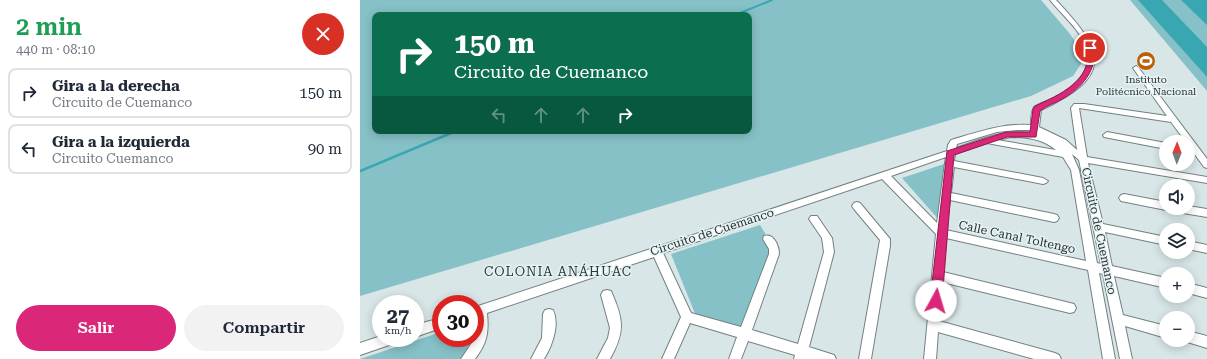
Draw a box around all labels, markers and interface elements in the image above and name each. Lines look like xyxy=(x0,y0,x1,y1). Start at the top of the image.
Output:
text: 2 min xyxy=(16,13,82,41)
button: close xyxy=(302,13,344,55)
text: 150 m xyxy=(454,27,535,60)
icon: right xyxy=(388,28,440,80)
pin xyxy=(1073,31,1107,65)
icon: arrive xyxy=(1079,37,1101,59)
text: 440 m · 08:10 xyxy=(16,42,95,57)
sports icon: Instituto Politécnico Nacional xyxy=(1135,50,1157,72)
text: Circuito de Cuemanco xyxy=(454,61,648,82)
place label: Instituto Politécnico Nacional xyxy=(1096,74,1196,97)
text: Gira a la derecha xyxy=(52,77,180,95)
icon: right xyxy=(18,82,40,104)
text: 150 m xyxy=(299,84,342,102)
text: Circuito de Cuemanco xyxy=(52,95,192,110)
icon: left xyxy=(488,104,510,126)
icon: ahead xyxy=(530,104,552,126)
icon: ahead xyxy=(572,104,594,126)
icon: right xyxy=(614,104,636,126)
text: Gira a la izquierda xyxy=(52,133,190,151)
north arrow xyxy=(1159,135,1195,171)
map controls xyxy=(1159,135,1195,347)
icon: left xyxy=(18,138,40,160)
text: 90 m xyxy=(308,140,342,158)
text: Circuito Cuemanco xyxy=(52,151,174,166)
street label: Circuito de Cuemanco xyxy=(1079,166,1119,296)
button: sound xyxy=(1159,179,1195,215)
street label: Circuito de Cuemanco xyxy=(648,205,776,259)
street label: Calle Canal Toltengo xyxy=(957,218,1077,256)
button: layers xyxy=(1159,223,1195,259)
district label: COLONIA ANÁHUAC xyxy=(484,263,632,279)
button: + xyxy=(1159,267,1195,303)
position arrow xyxy=(915,280,957,322)
speed limit sign: 30 xyxy=(432,295,484,347)
text: 27 xyxy=(387,304,409,328)
button: Salir xyxy=(16,305,176,351)
button: Compartir xyxy=(184,305,344,351)
button: − xyxy=(1159,311,1195,347)
text: km/h xyxy=(385,325,411,336)

